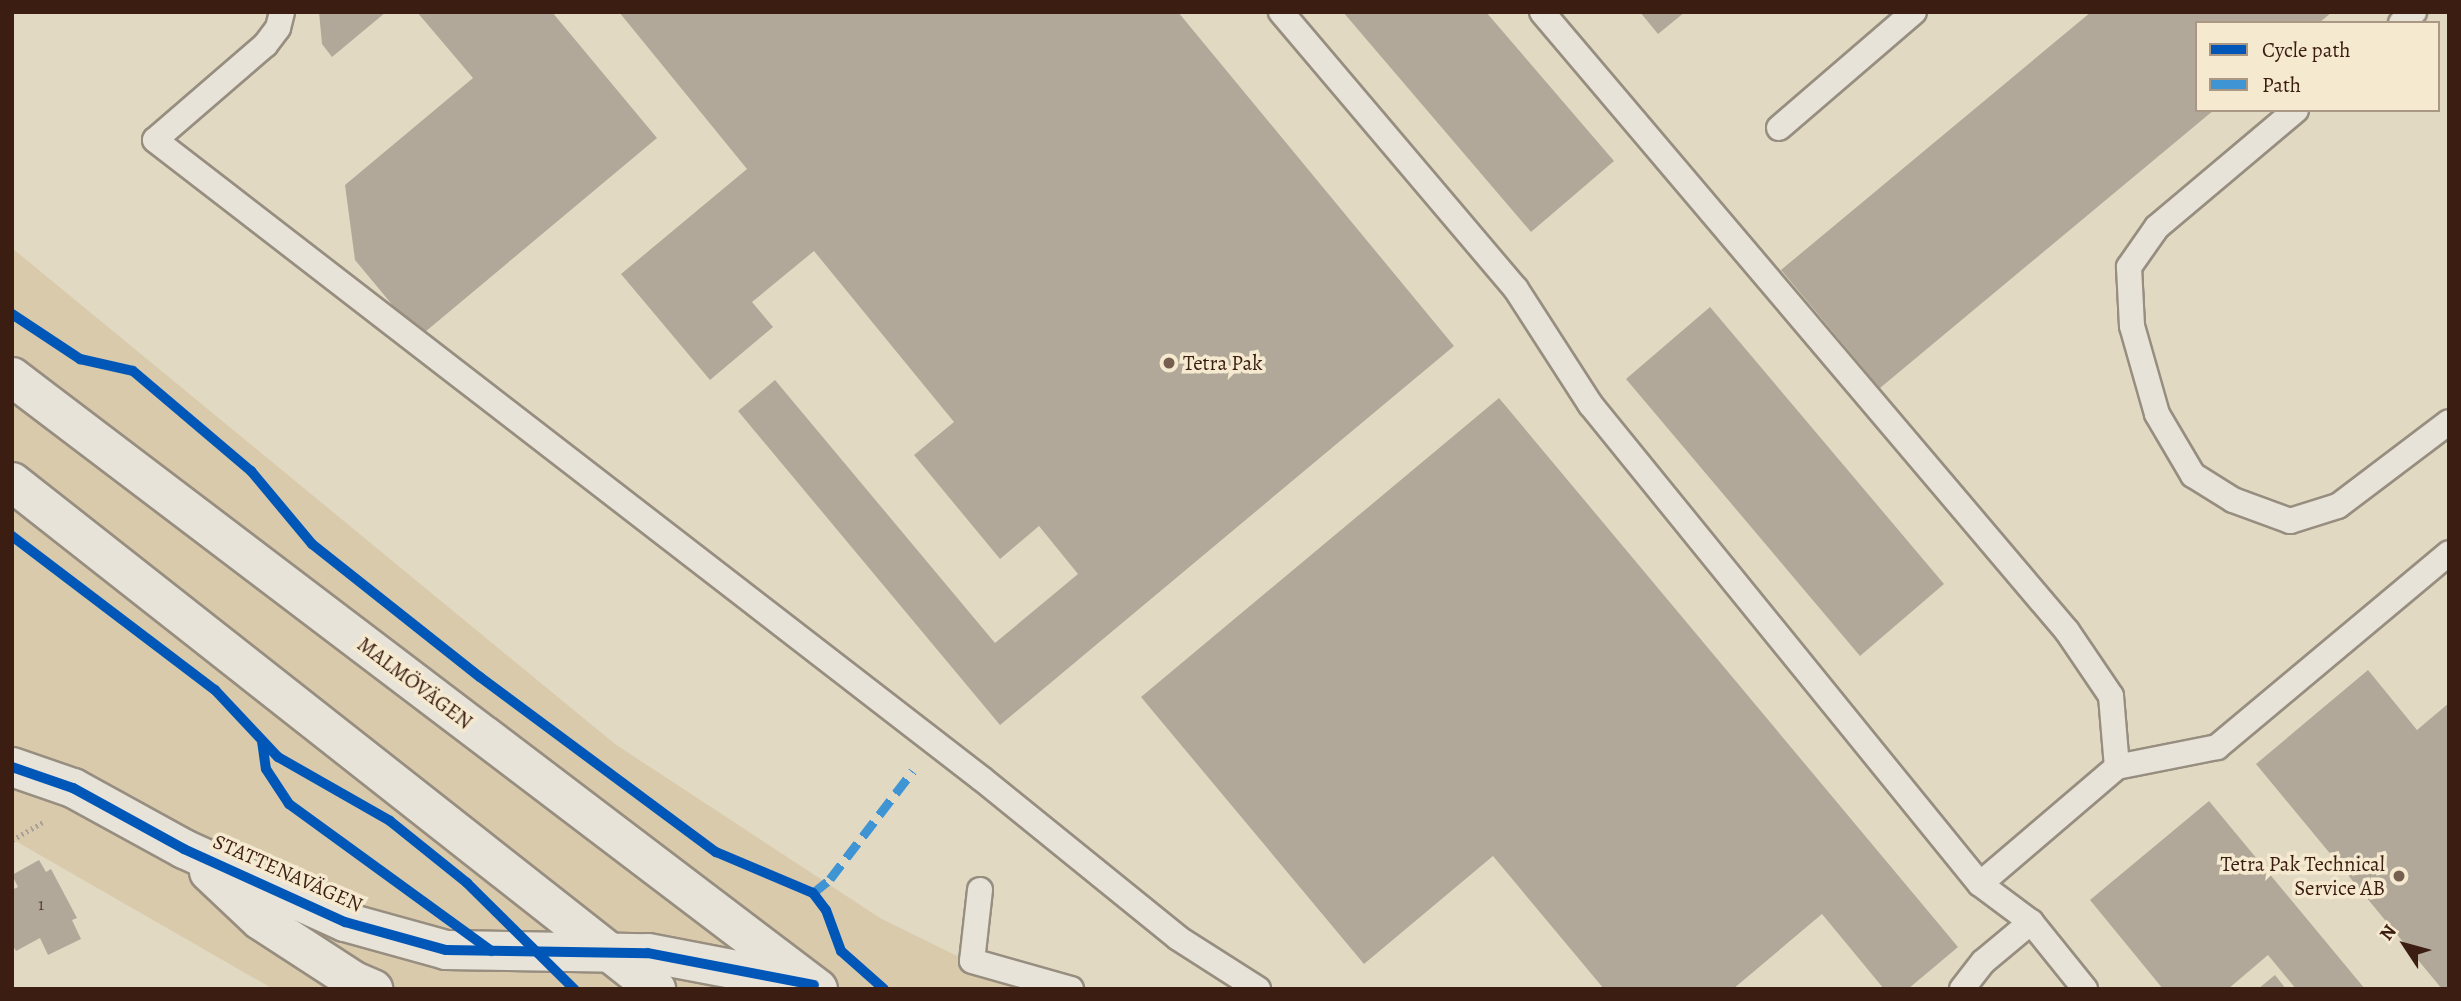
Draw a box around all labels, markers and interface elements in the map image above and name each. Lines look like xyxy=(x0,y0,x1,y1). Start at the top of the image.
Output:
legend xyxy=(2195,21,2440,112)
text: Cycle path xyxy=(2262,36,2351,64)
text: Path xyxy=(2262,71,2301,99)
place label: Tetra Pak xyxy=(1183,350,1263,376)
marker: Tetra Pak xyxy=(1161,355,1177,371)
street label: MALMÖVÄGEN xyxy=(352,632,478,734)
street label: STATTENAVÄGEN xyxy=(209,829,367,917)
place label: Tetra Pak Technical Service AB xyxy=(2220,851,2385,901)
marker: Tetra Pak Technical Service AB xyxy=(2391,868,2407,884)
house number: 1 xyxy=(38,893,44,915)
north arrow xyxy=(2370,910,2440,980)
text: N xyxy=(2373,919,2403,946)

